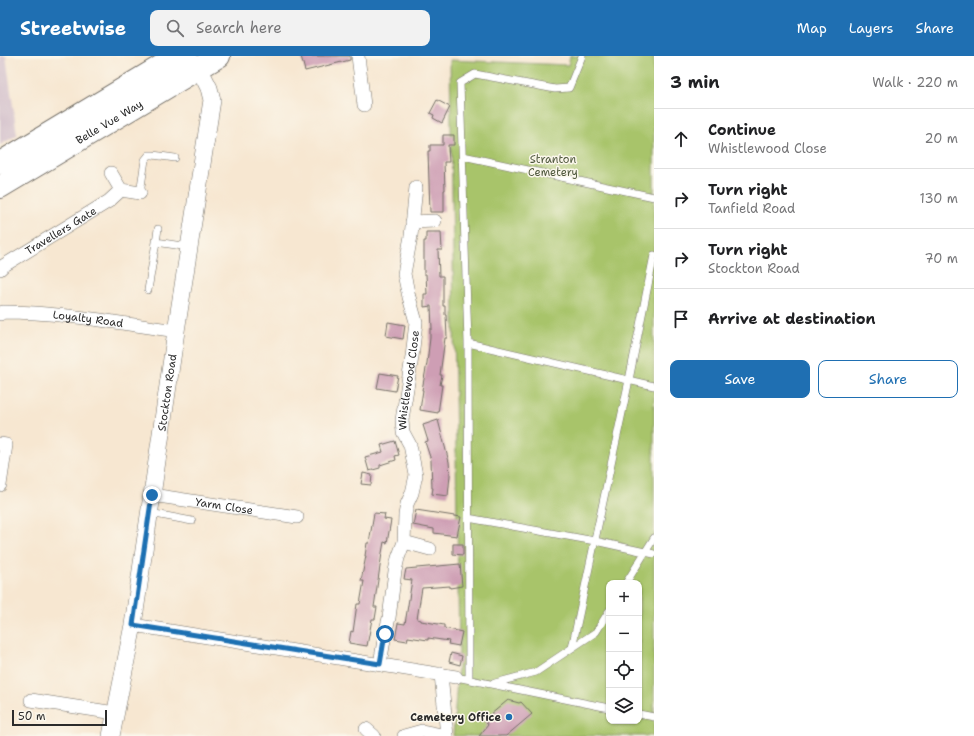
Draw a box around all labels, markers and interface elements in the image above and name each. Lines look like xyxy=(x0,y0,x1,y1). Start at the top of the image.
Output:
search box xyxy=(150,10,430,46)
text: Streetwise xyxy=(20,16,126,41)
icon: search xyxy=(164,17,186,39)
text: Search here xyxy=(196,18,282,38)
text: Map xyxy=(797,19,827,37)
text: Layers xyxy=(849,19,893,37)
text: Share xyxy=(915,19,954,37)
text: 3 min xyxy=(670,71,720,93)
text: Walk · 220 m xyxy=(872,74,958,91)
street label: Belle Vue Way xyxy=(73,96,145,148)
text: Continue xyxy=(708,120,776,140)
icon: ahead xyxy=(670,128,692,150)
text: 20 m xyxy=(925,130,958,147)
text: Whistlewood Close xyxy=(708,140,827,157)
park label: Stranton Cemetery xyxy=(528,152,578,180)
text: Turn right xyxy=(708,180,788,200)
icon: right xyxy=(670,188,692,210)
text: 130 m xyxy=(920,190,958,207)
text: Tanfield Road xyxy=(708,200,795,217)
street label: Travellers Gate xyxy=(23,203,99,259)
text: Turn right xyxy=(708,240,788,260)
icon: right xyxy=(670,248,692,270)
text: 70 m xyxy=(924,250,958,267)
text: Stockton Road xyxy=(708,260,800,277)
street label: Loyalty Road xyxy=(52,307,124,331)
icon: arrive xyxy=(670,308,692,330)
text: Arrive at destination xyxy=(708,309,876,329)
street label: Whistlewood Close xyxy=(395,330,423,431)
street label: Stockton Road xyxy=(154,353,181,432)
button: Save xyxy=(670,360,810,398)
button: Share xyxy=(818,360,958,398)
route end xyxy=(143,486,161,504)
street label: Yarm Close xyxy=(194,495,254,518)
map controls xyxy=(606,580,642,724)
button: + xyxy=(606,580,642,616)
button: − xyxy=(606,616,642,652)
route start xyxy=(376,625,394,643)
button: locate xyxy=(606,652,642,688)
button: layers xyxy=(606,688,642,724)
scale bar xyxy=(12,708,107,727)
text: 50 m xyxy=(18,709,46,724)
place label: Cemetery Office xyxy=(410,710,501,725)
marker: Cemetery Office xyxy=(504,712,514,722)

